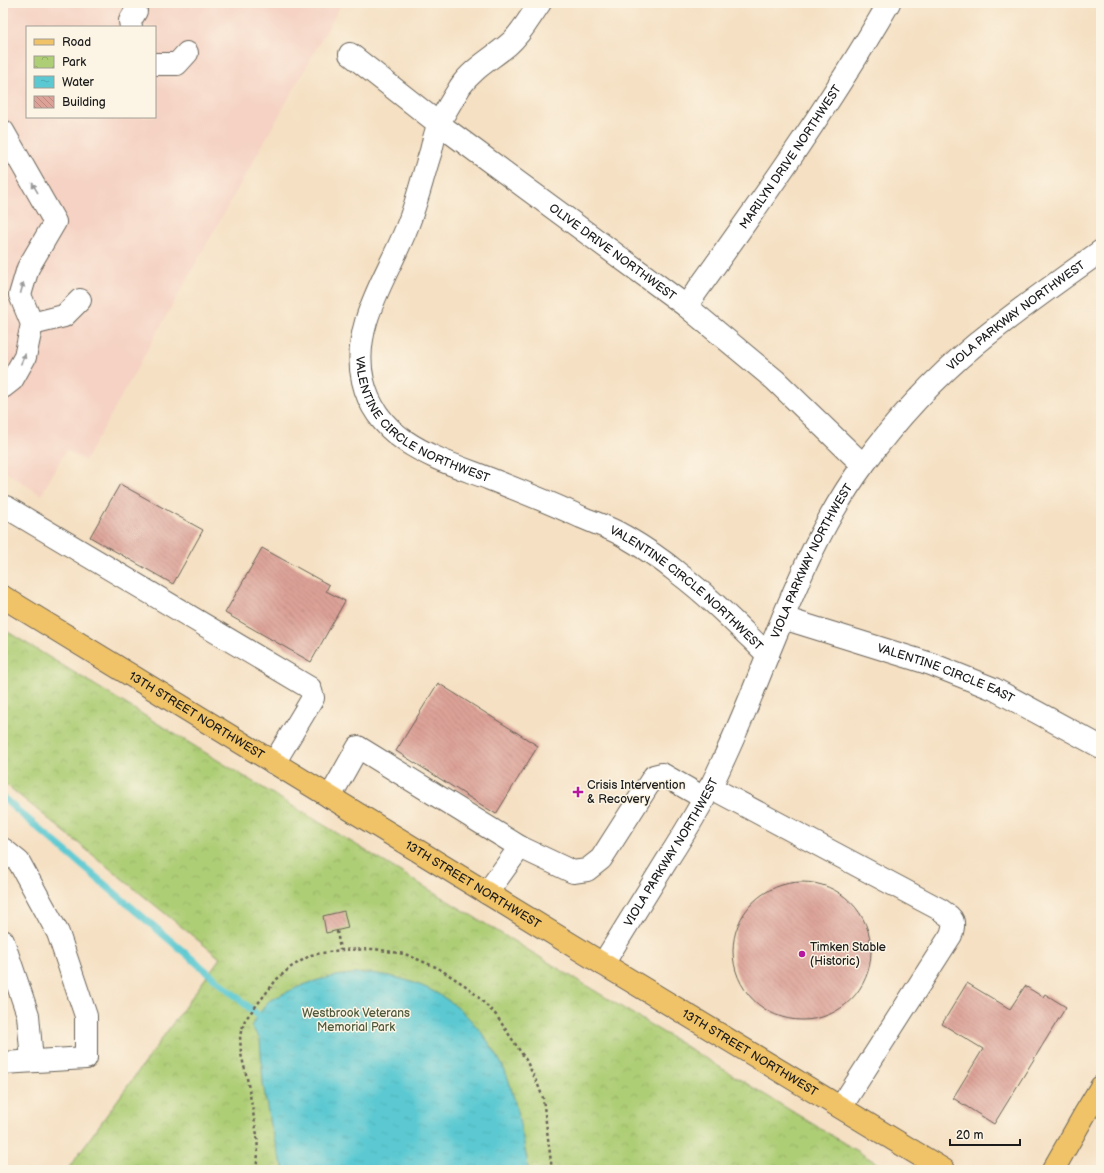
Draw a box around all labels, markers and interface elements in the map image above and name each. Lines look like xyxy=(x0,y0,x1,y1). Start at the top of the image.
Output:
legend xyxy=(26,26,156,118)
text: Road xyxy=(62,35,91,50)
text: Park xyxy=(62,55,86,70)
text: Water xyxy=(62,75,94,90)
street label: MARILYN DRIVE NORTHWEST xyxy=(736,81,845,232)
text: Building xyxy=(62,95,106,110)
one-way arrow xyxy=(32,182,39,194)
street label: OLIVE DRIVE NORTHWEST xyxy=(546,200,680,304)
street label: VIOLA PARKWAY NORTHWEST xyxy=(944,257,1088,374)
one-way arrow xyxy=(19,282,25,294)
one-way arrow xyxy=(21,352,27,364)
street label: VALENTINE CIRCLE NORTHWEST xyxy=(353,356,493,486)
street label: VIOLA PARKWAY NORTHWEST xyxy=(768,480,856,641)
street label: VALENTINE CIRCLE NORTHWEST xyxy=(608,522,767,654)
street label: VALENTINE CIRCLE EAST xyxy=(875,640,1018,707)
street label: 13TH STREET NORTHWEST xyxy=(126,668,268,763)
street label: VIOLA PARKWAY NORTHWEST xyxy=(621,775,722,929)
place label: Crisis Intervention & Recovery xyxy=(587,778,686,807)
marker: Crisis Intervention & Recovery xyxy=(572,786,584,798)
street label: 13TH STREET NORTHWEST xyxy=(403,837,544,932)
place label: Timken Stable (Historic) xyxy=(810,940,886,969)
marker: Timken Stable (Historic) xyxy=(797,949,807,959)
park label: Westbrook Veterans Memorial Park xyxy=(302,1006,410,1035)
street label: 13TH STREET NORTHWEST xyxy=(679,1006,821,1100)
scale bar xyxy=(950,1121,1020,1147)
text: 20 m xyxy=(956,1128,983,1143)

